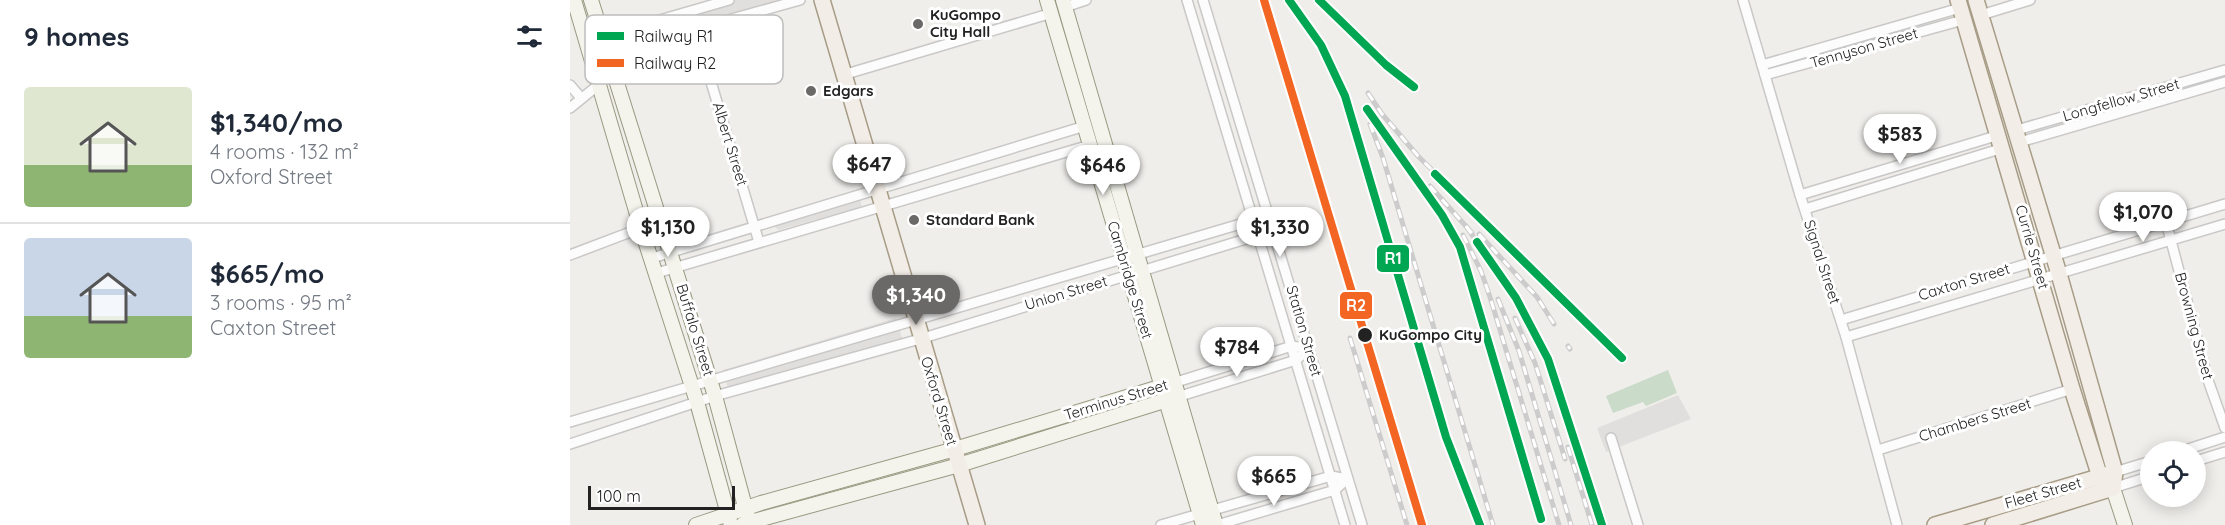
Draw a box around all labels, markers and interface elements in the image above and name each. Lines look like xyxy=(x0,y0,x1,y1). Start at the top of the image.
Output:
place label: KuGompo City Hall xyxy=(930,5,1001,41)
legend xyxy=(585,15,783,84)
marker: KuGompo City Hall xyxy=(911,17,925,31)
text: 9 homes xyxy=(24,20,129,53)
icon: filters xyxy=(513,20,546,53)
street label: Tennyson Street xyxy=(1808,23,1920,72)
text: Railway R1 xyxy=(634,26,713,46)
text: Railway R2 xyxy=(634,53,716,73)
street label: Longfellow Street xyxy=(2060,74,2181,125)
place label: Edgars xyxy=(823,81,874,100)
marker: Edgars xyxy=(804,84,818,98)
street label: Albert Street xyxy=(709,100,752,188)
text: $1,340/mo xyxy=(210,106,343,139)
icon: home xyxy=(72,111,144,183)
pin: $583 xyxy=(1864,114,1936,165)
text: $583 xyxy=(1877,121,1923,146)
text: 4 rooms · 132 m² xyxy=(210,139,359,164)
pin: $647 xyxy=(833,144,905,195)
pin: $646 xyxy=(1067,145,1139,196)
text: $647 xyxy=(846,151,892,176)
text: $646 xyxy=(1080,152,1126,177)
text: Oxford Street xyxy=(210,164,333,189)
pin: $1,070 xyxy=(2094,192,2192,243)
text: $1,070 xyxy=(2113,199,2173,224)
street label: Currie Street xyxy=(2011,203,2054,291)
pin: $1,130 xyxy=(619,207,717,258)
pin: $1,330 xyxy=(1231,207,1329,258)
place label: Standard Bank xyxy=(926,210,1035,229)
marker: Standard Bank xyxy=(907,213,921,227)
text: $1,130 xyxy=(641,214,695,239)
text: $1,330 xyxy=(1251,214,1309,239)
street label: Signal Street xyxy=(1800,217,1845,306)
street label: Cambridge Street xyxy=(1104,219,1157,341)
line badge: R1 xyxy=(1376,244,1410,273)
text: R1 xyxy=(1384,248,1402,268)
text: $665/mo xyxy=(210,257,324,290)
street label: Caxton Street xyxy=(1916,259,2012,304)
icon: home xyxy=(72,262,144,334)
street label: Browning Street xyxy=(2171,270,2218,382)
street label: Union Street xyxy=(1022,271,1109,314)
pin: $1,340 xyxy=(867,275,965,326)
street label: Buffalo Street xyxy=(672,281,719,378)
text: $1,340 xyxy=(886,282,946,307)
street label: Station Street xyxy=(1282,283,1327,379)
text: 3 rooms · 95 m² xyxy=(210,290,352,315)
line badge: R2 xyxy=(1339,291,1373,320)
text: R2 xyxy=(1346,295,1366,315)
text: Caxton Street xyxy=(210,315,336,340)
place label: KuGompo City xyxy=(1379,325,1482,344)
marker: KuGompo City xyxy=(1356,326,1374,344)
pin: $784 xyxy=(1201,327,1273,378)
text: $784 xyxy=(1214,334,1260,359)
street label: Oxford Street xyxy=(917,354,962,448)
street label: Terminus Street xyxy=(1062,375,1170,424)
street label: Chambers Street xyxy=(1916,393,2033,446)
map controls xyxy=(2140,441,2206,507)
button: locate xyxy=(2140,441,2206,507)
pin: $665 xyxy=(1238,456,1310,507)
text: $665 xyxy=(1251,463,1297,488)
street label: Fleet Street xyxy=(2002,473,2083,513)
scale bar xyxy=(588,483,735,510)
text: 100 m xyxy=(597,486,641,506)

